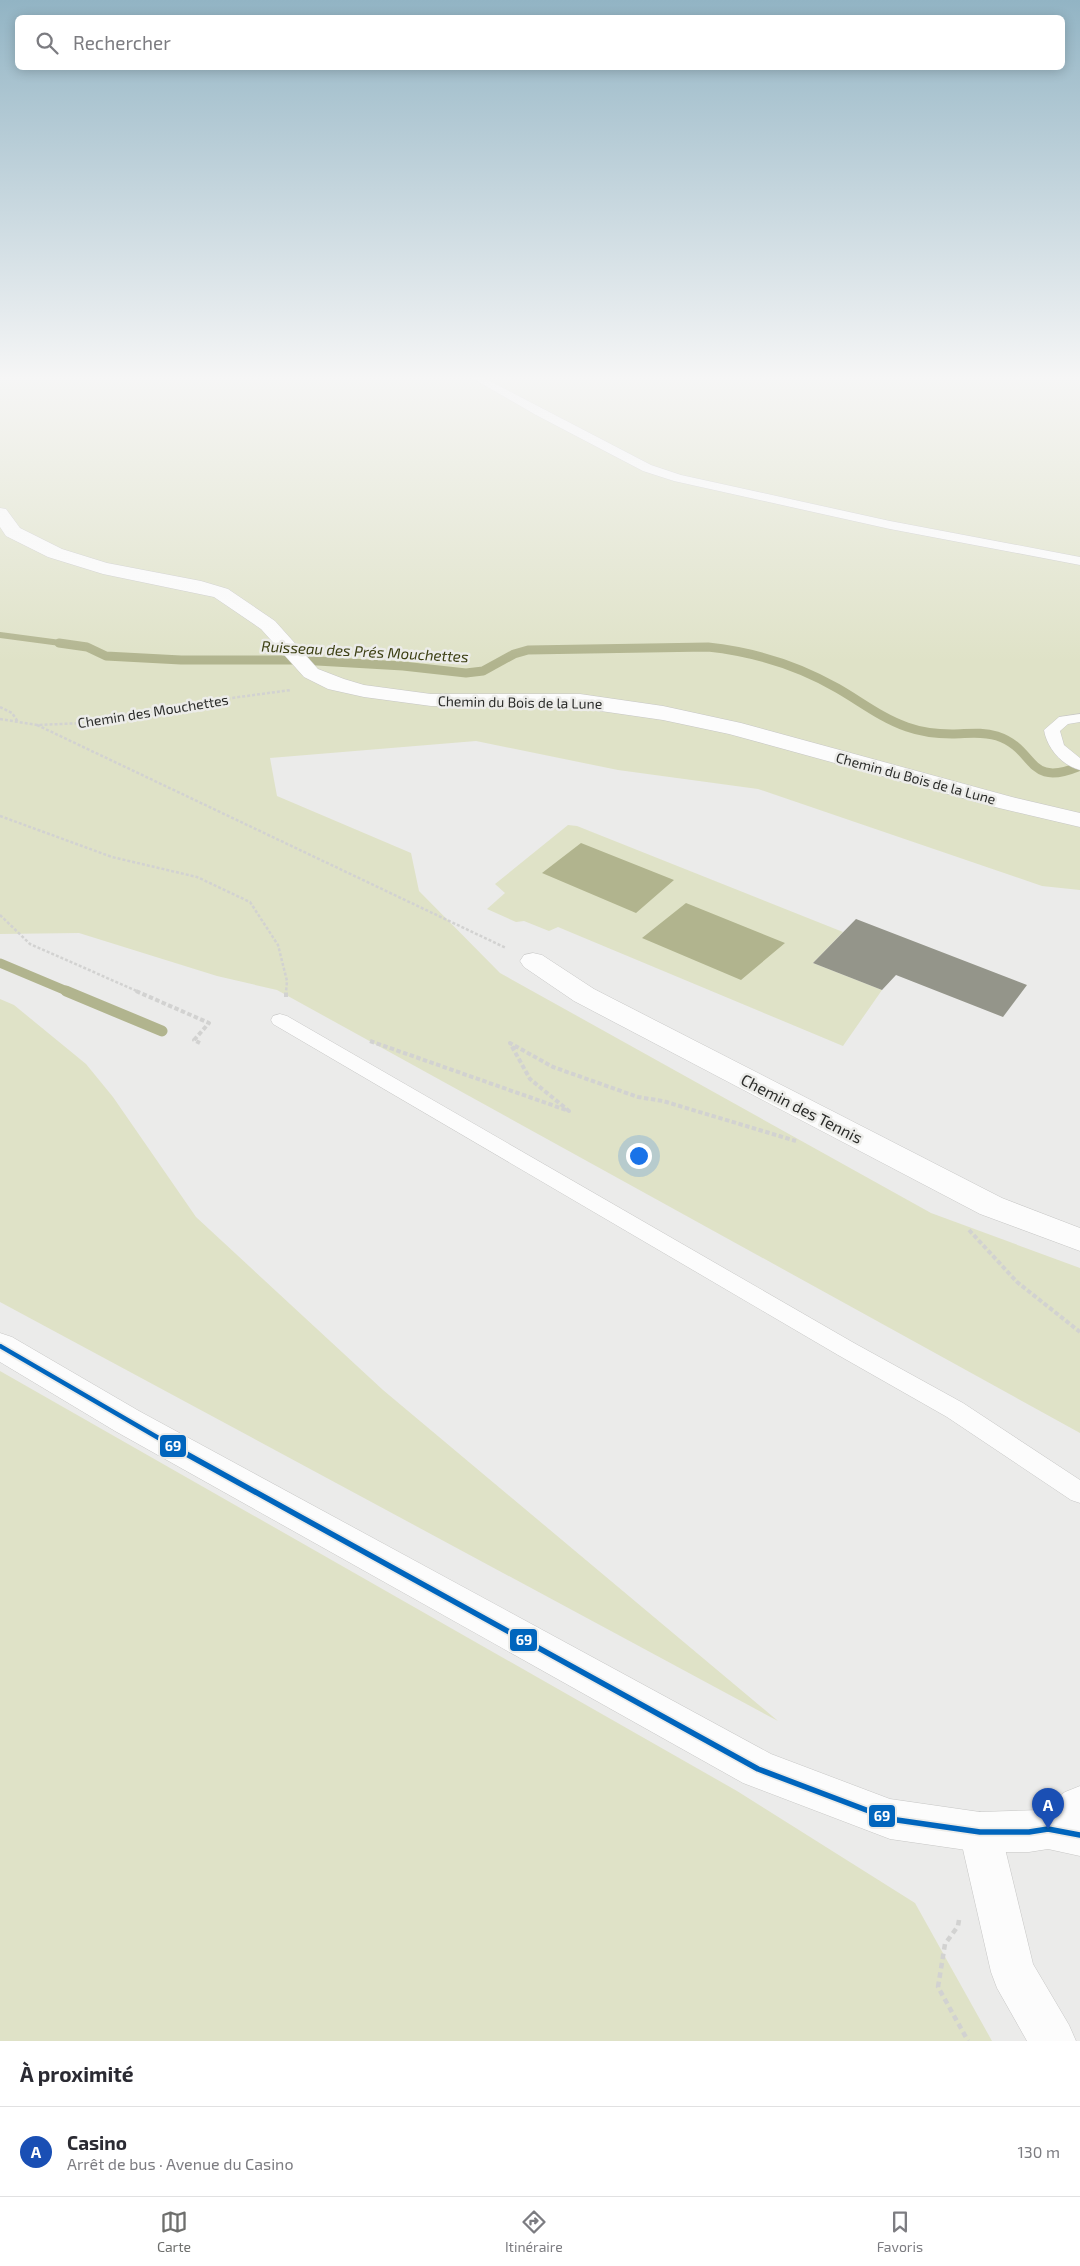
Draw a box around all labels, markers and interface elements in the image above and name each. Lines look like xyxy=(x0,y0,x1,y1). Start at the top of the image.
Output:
search box xyxy=(15,15,1065,70)
icon: search xyxy=(33,29,61,57)
text: Rechercher xyxy=(73,31,171,54)
water label: Ruisseau des Prés Mouchettes xyxy=(261,637,469,665)
street label: Chemin des Mouchettes xyxy=(76,691,230,731)
street label: Chemin du Bois de la Lune xyxy=(438,692,602,712)
street label: Chemin du Bois de la Lune xyxy=(834,748,998,808)
street label: Chemin des Tennis xyxy=(738,1069,866,1147)
your location xyxy=(626,1143,652,1169)
line badge: 69 xyxy=(159,1434,187,1458)
text: 69 xyxy=(165,1437,181,1454)
line badge: 69 xyxy=(509,1628,538,1652)
text: 69 xyxy=(516,1631,532,1648)
pin: A xyxy=(1032,1788,1064,1829)
line badge: 69 xyxy=(868,1804,896,1828)
text: 69 xyxy=(874,1807,890,1824)
text: À proximité xyxy=(20,2061,134,2086)
text: Casino xyxy=(67,2131,127,2154)
text: A xyxy=(31,2142,41,2161)
text: 130 m xyxy=(1018,2142,1060,2161)
text: Arrêt de bus · Avenue du Casino xyxy=(67,2154,293,2173)
tab: Carte xyxy=(157,2208,191,2255)
tab: Itinéraire xyxy=(505,2208,563,2255)
tab: Favoris xyxy=(877,2208,923,2255)

